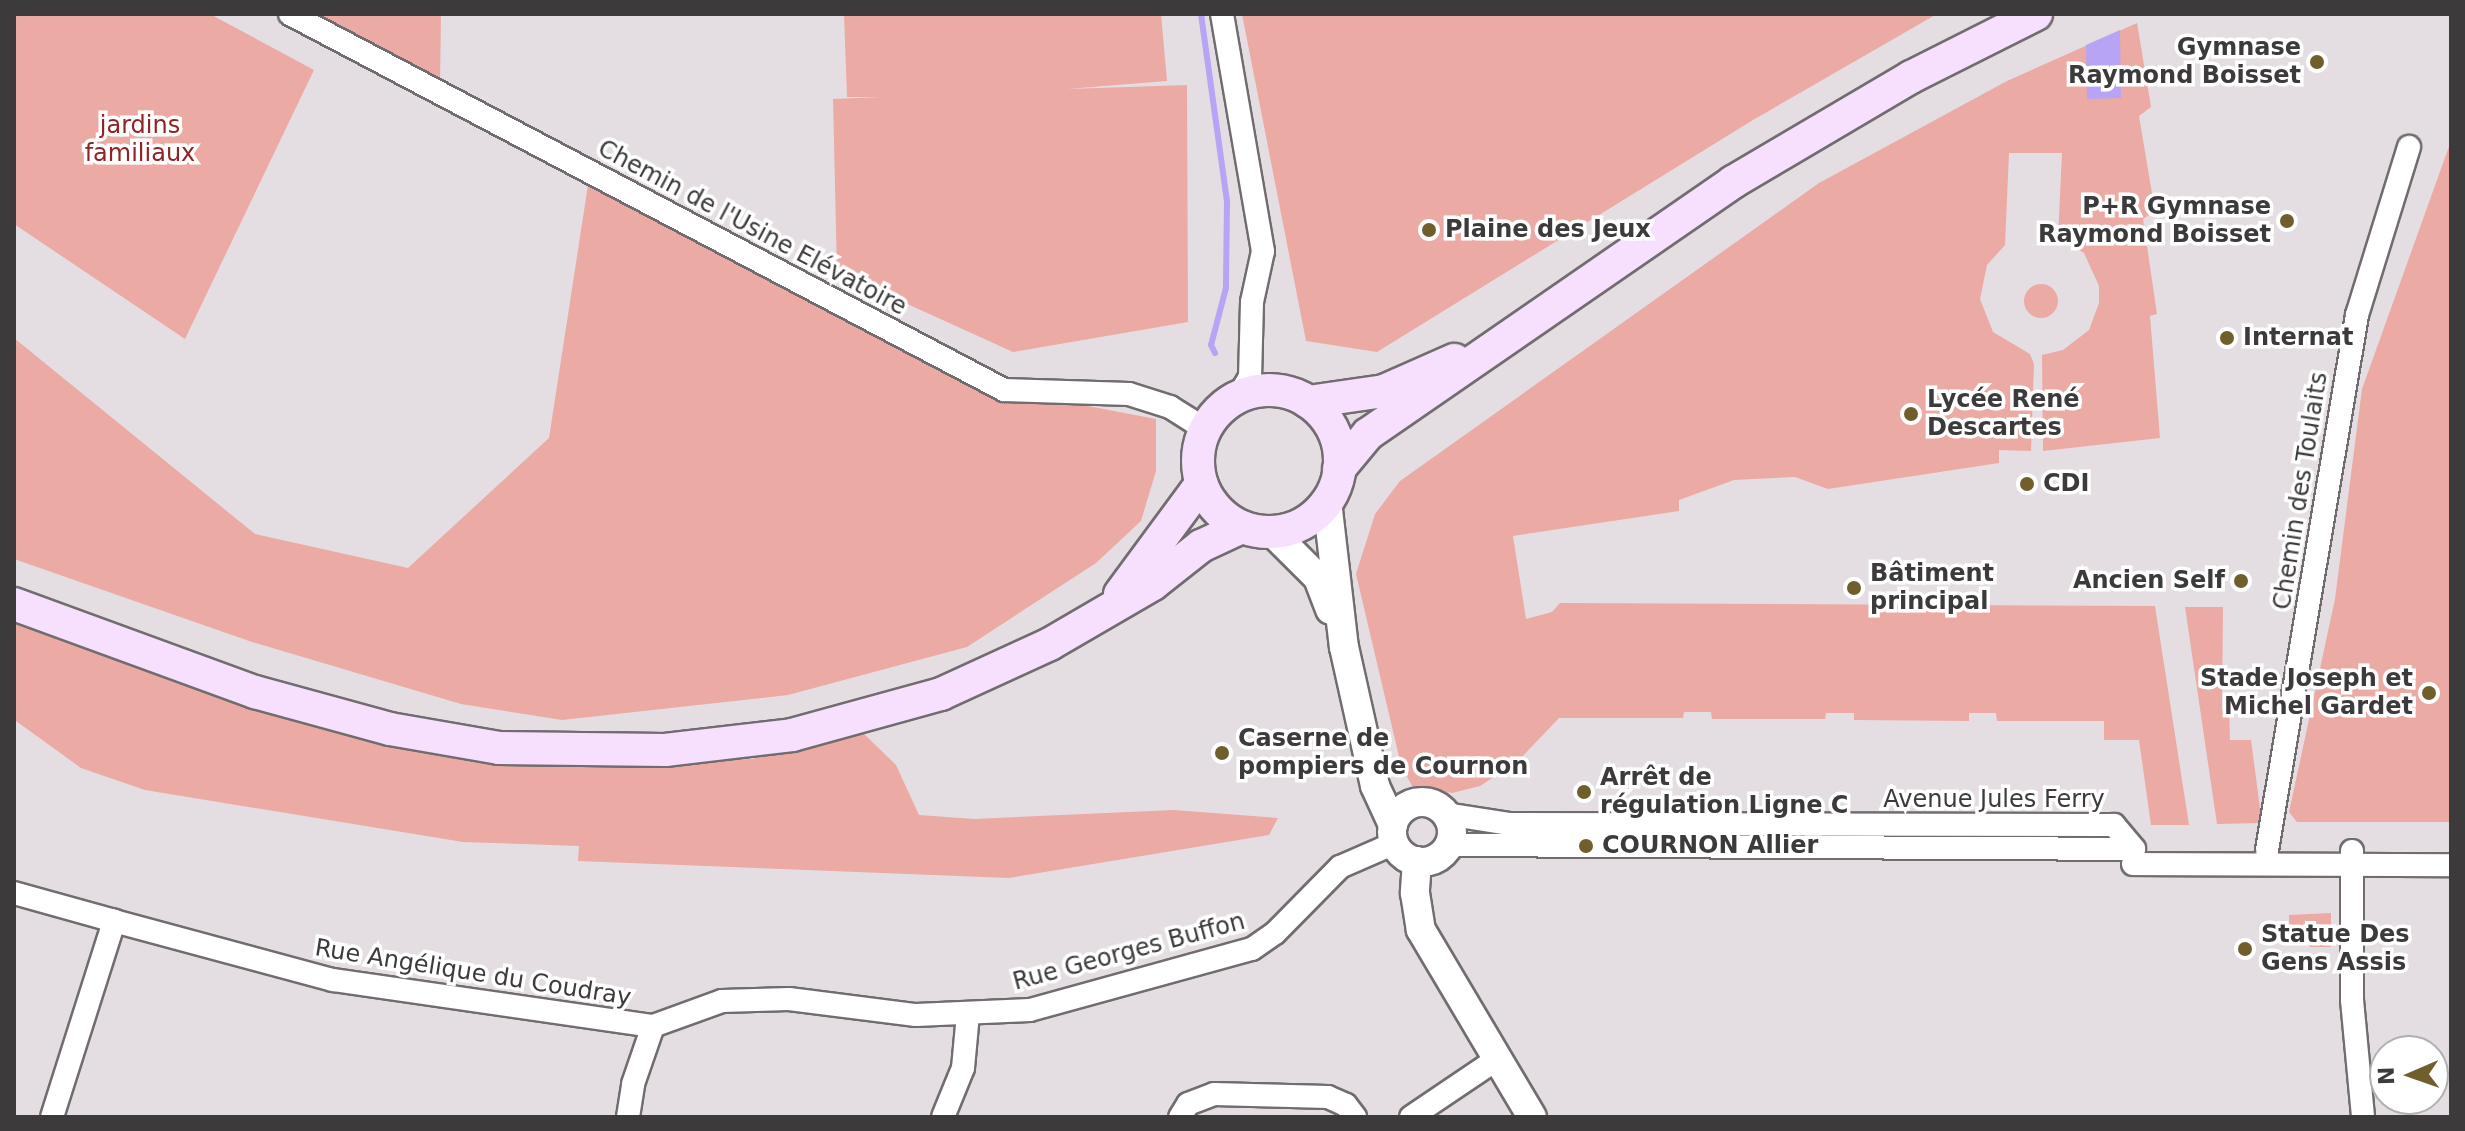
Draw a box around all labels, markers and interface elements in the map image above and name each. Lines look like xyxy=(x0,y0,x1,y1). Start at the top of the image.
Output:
place label: Gymnase Raymond Boisset xyxy=(2068,34,2301,90)
marker: Gymnase Raymond Boisset xyxy=(2308,53,2326,71)
park label: jardins familiaux xyxy=(85,112,195,168)
street label: Chemin de l'Usine Elévatoire xyxy=(593,134,911,322)
place label: P+R Gymnase Raymond Boisset xyxy=(2038,193,2271,249)
marker: P+R Gymnase Raymond Boisset xyxy=(2278,212,2296,230)
place label: Plaine des Jeux xyxy=(1445,216,1651,244)
marker: Plaine des Jeux xyxy=(1420,221,1438,239)
place label: Internat xyxy=(2243,324,2353,352)
marker: Internat xyxy=(2218,329,2236,347)
street label: Chemin des Toulaits xyxy=(2268,370,2334,612)
place label: Lycée René Descartes xyxy=(1927,386,2080,442)
marker: Lycée René Descartes xyxy=(1902,405,1920,423)
place label: CDI xyxy=(2043,470,2089,498)
marker: CDI xyxy=(2018,475,2036,493)
place label: Bâtiment principal xyxy=(1870,560,1994,616)
place label: Ancien Self xyxy=(2073,567,2225,595)
marker: Ancien Self xyxy=(2232,572,2250,590)
marker: Bâtiment principal xyxy=(1845,579,1863,597)
place label: Stade Joseph et Michel Gardet xyxy=(2200,665,2413,721)
marker: Stade Joseph et Michel Gardet xyxy=(2420,684,2438,702)
place label: Caserne de pompiers de Cournon xyxy=(1238,725,1528,781)
marker: Caserne de pompiers de Cournon xyxy=(1213,744,1231,762)
place label: Arrêt de régulation Ligne C xyxy=(1600,764,1848,820)
marker: Arrêt de régulation Ligne C xyxy=(1575,783,1593,801)
street label: Avenue Jules Ferry xyxy=(1883,786,2105,814)
place label: COURNON Allier xyxy=(1602,832,1818,860)
marker: COURNON Allier xyxy=(1577,837,1595,855)
street label: Rue Georges Buffon xyxy=(1010,907,1248,997)
place label: Statue Des Gens Assis xyxy=(2261,921,2410,977)
street label: Rue Angélique du Coudray xyxy=(313,934,633,1012)
marker: Statue Des Gens Assis xyxy=(2236,940,2254,958)
north arrow xyxy=(2369,1035,2449,1115)
text: N xyxy=(2374,1066,2399,1085)

